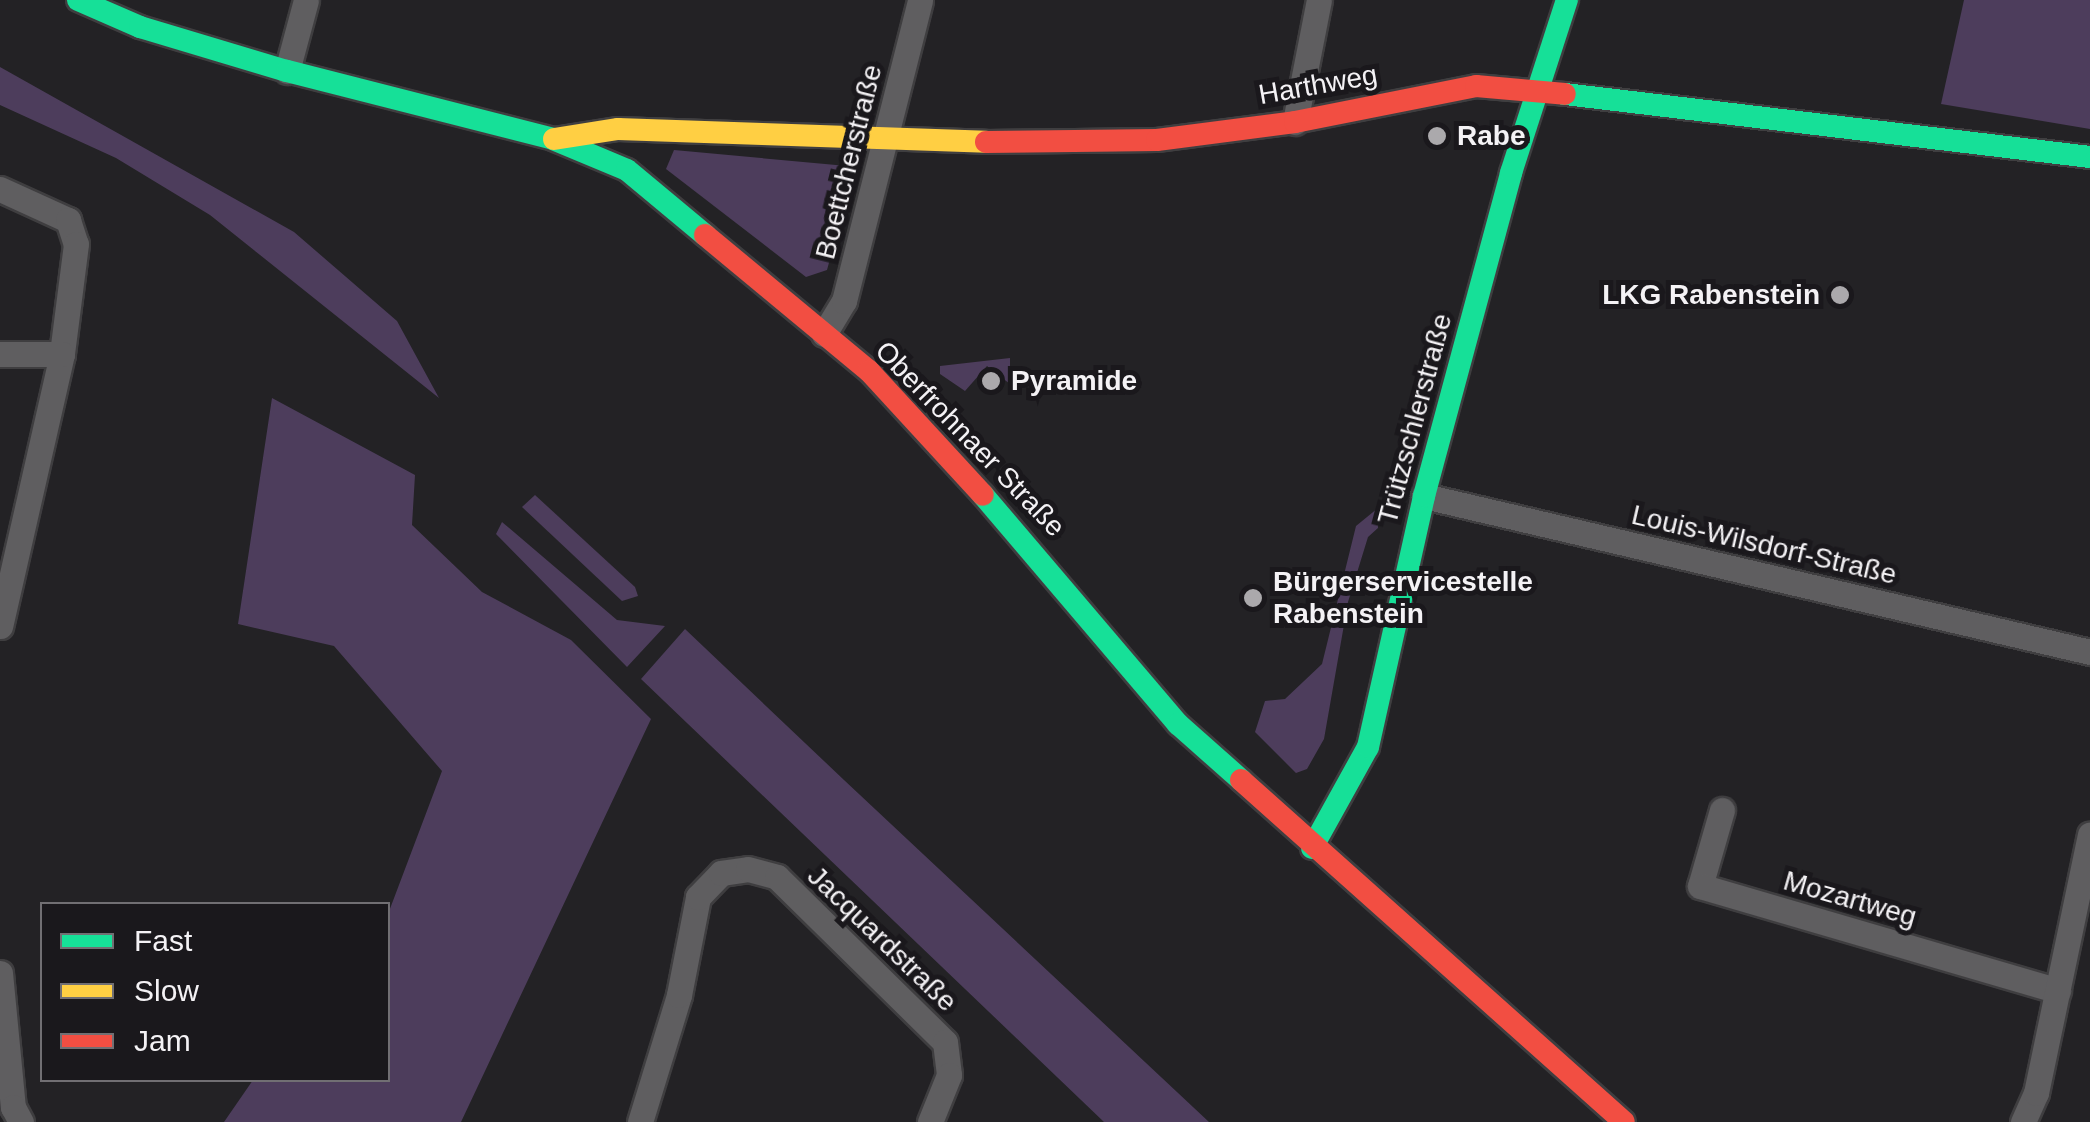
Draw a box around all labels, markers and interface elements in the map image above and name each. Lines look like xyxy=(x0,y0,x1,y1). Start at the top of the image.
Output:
street label: Harthweg xyxy=(1256,58,1380,112)
street label: Boettcherstraße xyxy=(809,61,889,263)
place label: Rabe xyxy=(1457,119,1525,153)
marker: Rabe xyxy=(1426,125,1448,147)
place label: LKG Rabenstein xyxy=(1602,278,1820,312)
marker: LKG Rabenstein xyxy=(1829,284,1851,306)
street label: Trützschlerstraße xyxy=(1371,310,1459,528)
street label: Oberfrohnaer Straße xyxy=(868,334,1072,544)
place label: Pyramide xyxy=(1011,364,1137,398)
marker: Pyramide xyxy=(980,370,1002,392)
street label: Louis-Wilsdorf-Straße xyxy=(1628,498,1900,592)
place label: Bürgerservicestelle Rabenstein xyxy=(1273,565,1533,631)
marker: Bürgerservicestelle Rabenstein xyxy=(1242,587,1264,609)
street label: Jacquardstraße xyxy=(800,859,964,1019)
street label: Mozartweg xyxy=(1780,864,1920,934)
legend xyxy=(40,902,390,1082)
text: Fast xyxy=(134,924,192,957)
text: Slow xyxy=(134,974,199,1007)
text: Jam xyxy=(134,1024,191,1057)

